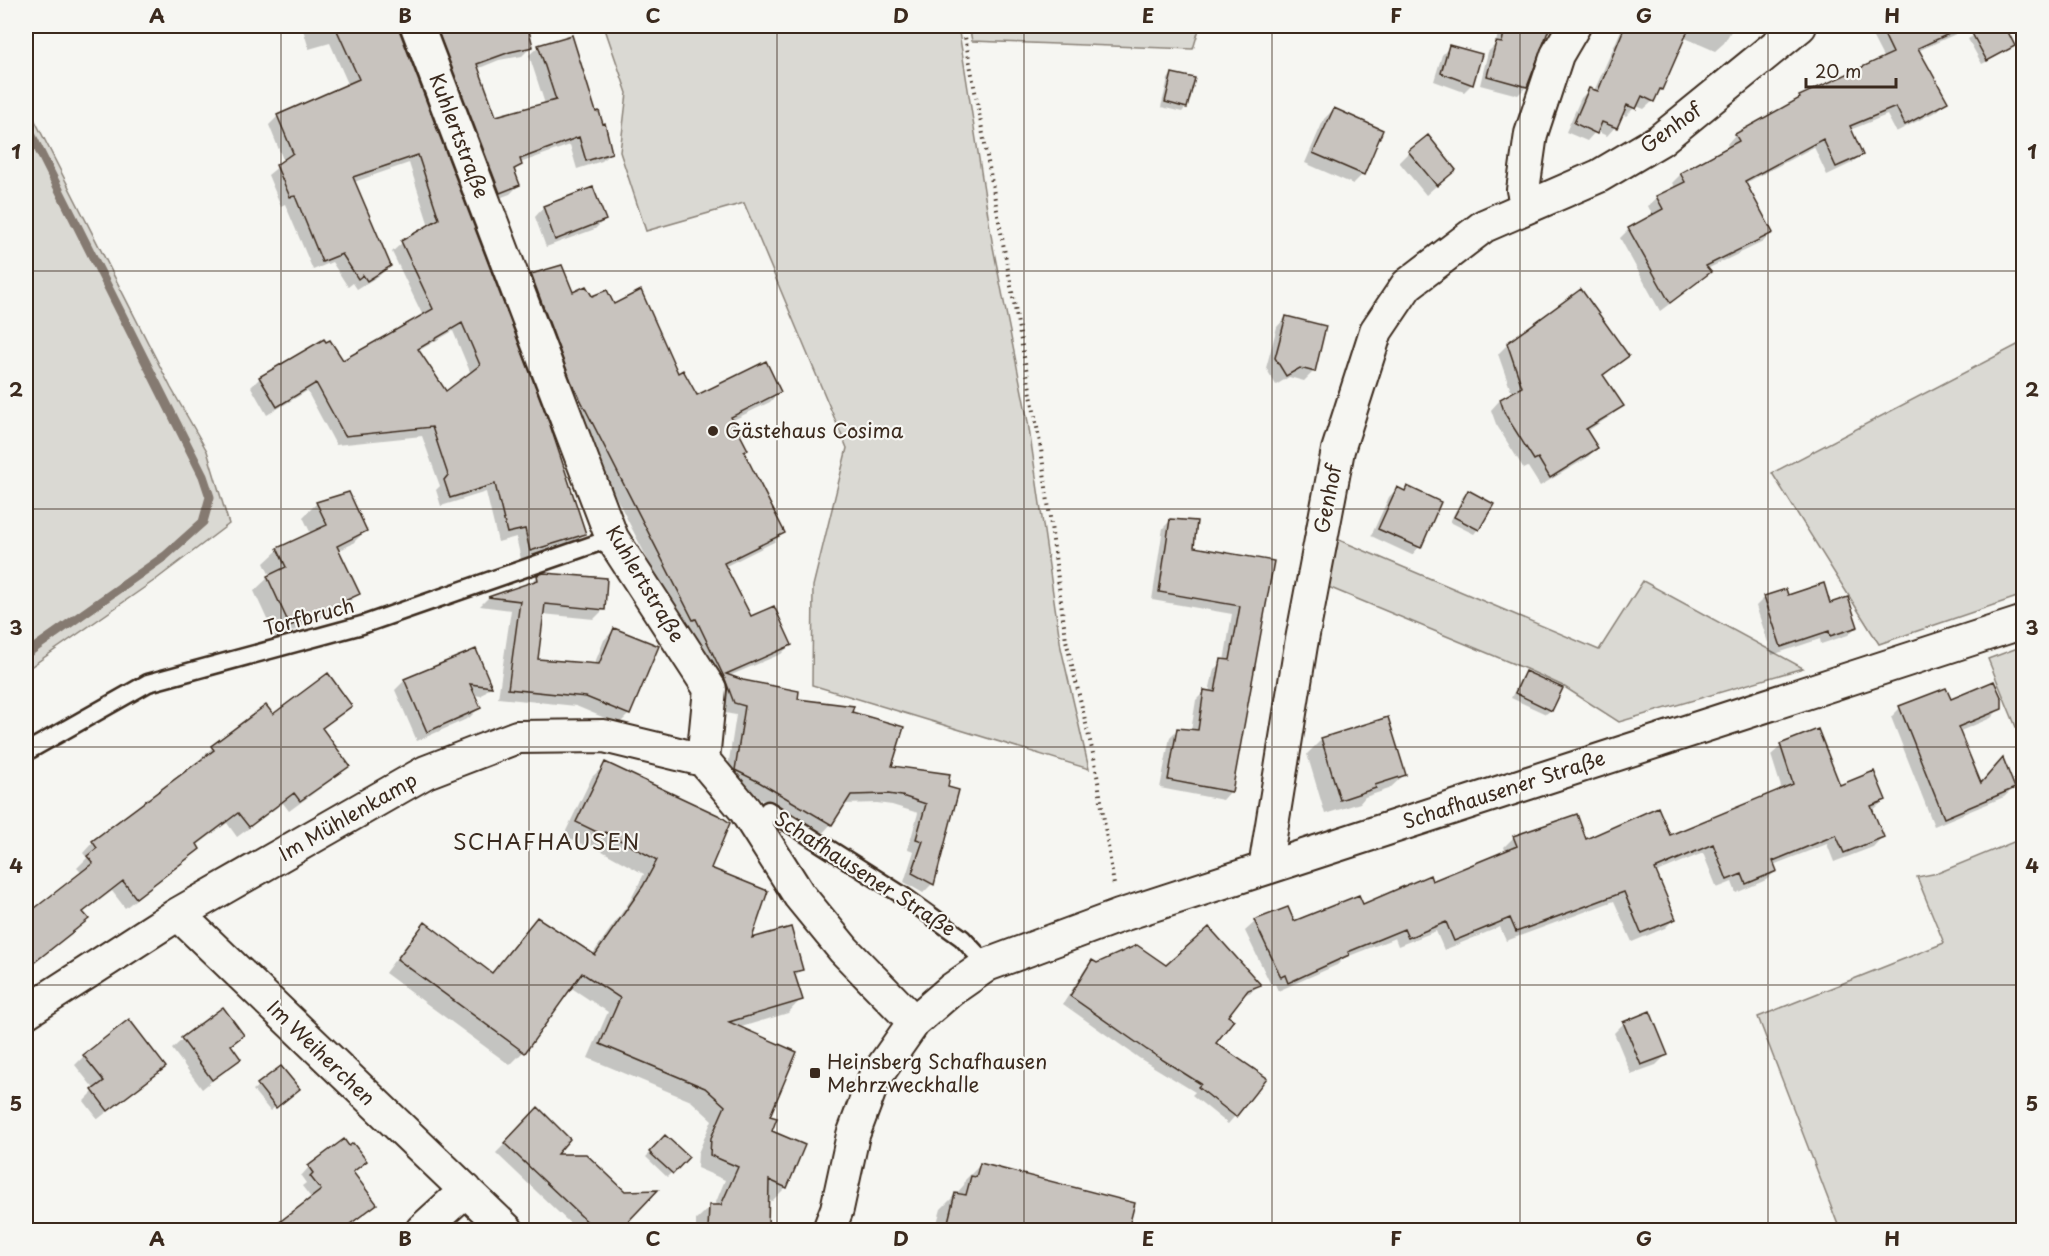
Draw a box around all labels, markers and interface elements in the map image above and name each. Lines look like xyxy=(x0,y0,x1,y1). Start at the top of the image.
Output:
text: A xyxy=(149,0,165,30)
text: B xyxy=(398,0,412,30)
text: C xyxy=(645,0,661,30)
text: D xyxy=(893,0,909,30)
text: E xyxy=(1142,0,1154,30)
text: F xyxy=(1390,0,1402,30)
text: G xyxy=(1636,0,1652,30)
text: H xyxy=(1884,0,1900,30)
scale bar xyxy=(1806,51,1896,89)
text: 20 m xyxy=(1815,57,1861,84)
street label: Kuhlertstraße xyxy=(422,69,498,202)
street label: Genhof xyxy=(1633,94,1708,160)
text: 1 xyxy=(11,136,21,166)
text: 1 xyxy=(2027,136,2037,166)
text: 2 xyxy=(9,374,23,404)
text: 2 xyxy=(2025,374,2039,404)
place label: Gästehaus Cosima xyxy=(725,415,904,445)
marker: Gästehaus Cosima xyxy=(706,424,720,438)
street label: Genhof xyxy=(1306,461,1349,536)
street label: Kuhlertstraße xyxy=(599,519,693,648)
street label: Torfbruch xyxy=(260,590,357,642)
text: 3 xyxy=(9,612,23,642)
text: 3 xyxy=(2025,612,2039,642)
street label: Schafhausener Straße xyxy=(1399,742,1609,836)
street label: Im Mühlenkamp xyxy=(273,764,422,868)
street label: Schafhausener Straße xyxy=(769,803,962,943)
district label: SCHAFHAUSEN xyxy=(453,824,641,857)
text: 4 xyxy=(9,850,23,880)
text: 4 xyxy=(2025,850,2039,880)
street label: Im Weiherchen xyxy=(261,993,383,1112)
place label: Heinsberg Schafhausen Mehrzweckhalle xyxy=(827,1046,1047,1099)
marker: Heinsberg Schafhausen Mehrzweckhalle xyxy=(808,1066,822,1080)
text: 5 xyxy=(10,1088,22,1118)
text: 5 xyxy=(2026,1088,2038,1118)
text: A xyxy=(149,1223,165,1253)
text: B xyxy=(398,1223,412,1253)
text: C xyxy=(645,1223,661,1253)
text: D xyxy=(893,1223,909,1253)
text: E xyxy=(1142,1223,1154,1253)
text: F xyxy=(1390,1223,1402,1253)
text: G xyxy=(1636,1223,1652,1253)
text: H xyxy=(1884,1223,1900,1253)

